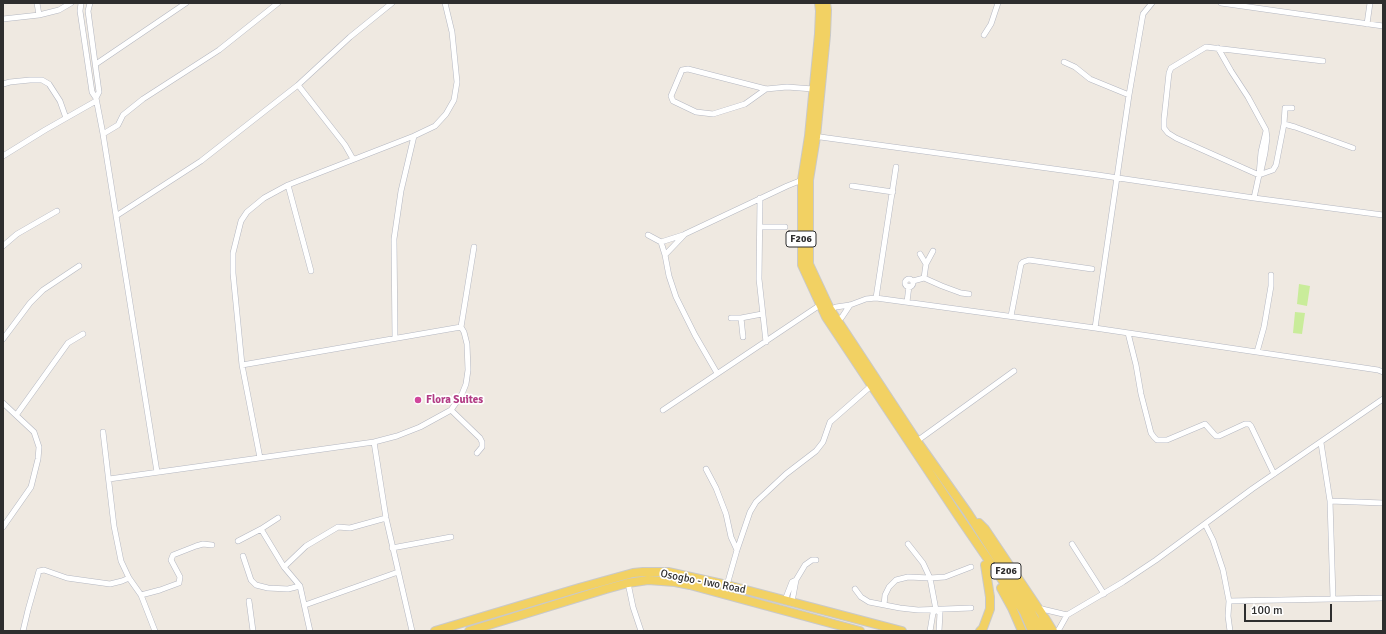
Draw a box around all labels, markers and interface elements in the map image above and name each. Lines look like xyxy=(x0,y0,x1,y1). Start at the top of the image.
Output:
road number: F206 xyxy=(786,231,816,247)
place label: Flora Suites xyxy=(426,393,483,407)
marker: Flora Suites xyxy=(413,395,423,405)
road number: F206 xyxy=(991,563,1021,579)
street label: Osogbo - Iwo Road xyxy=(659,567,747,597)
scale bar xyxy=(1246,596,1334,622)
text: 100 m xyxy=(1251,603,1283,618)

